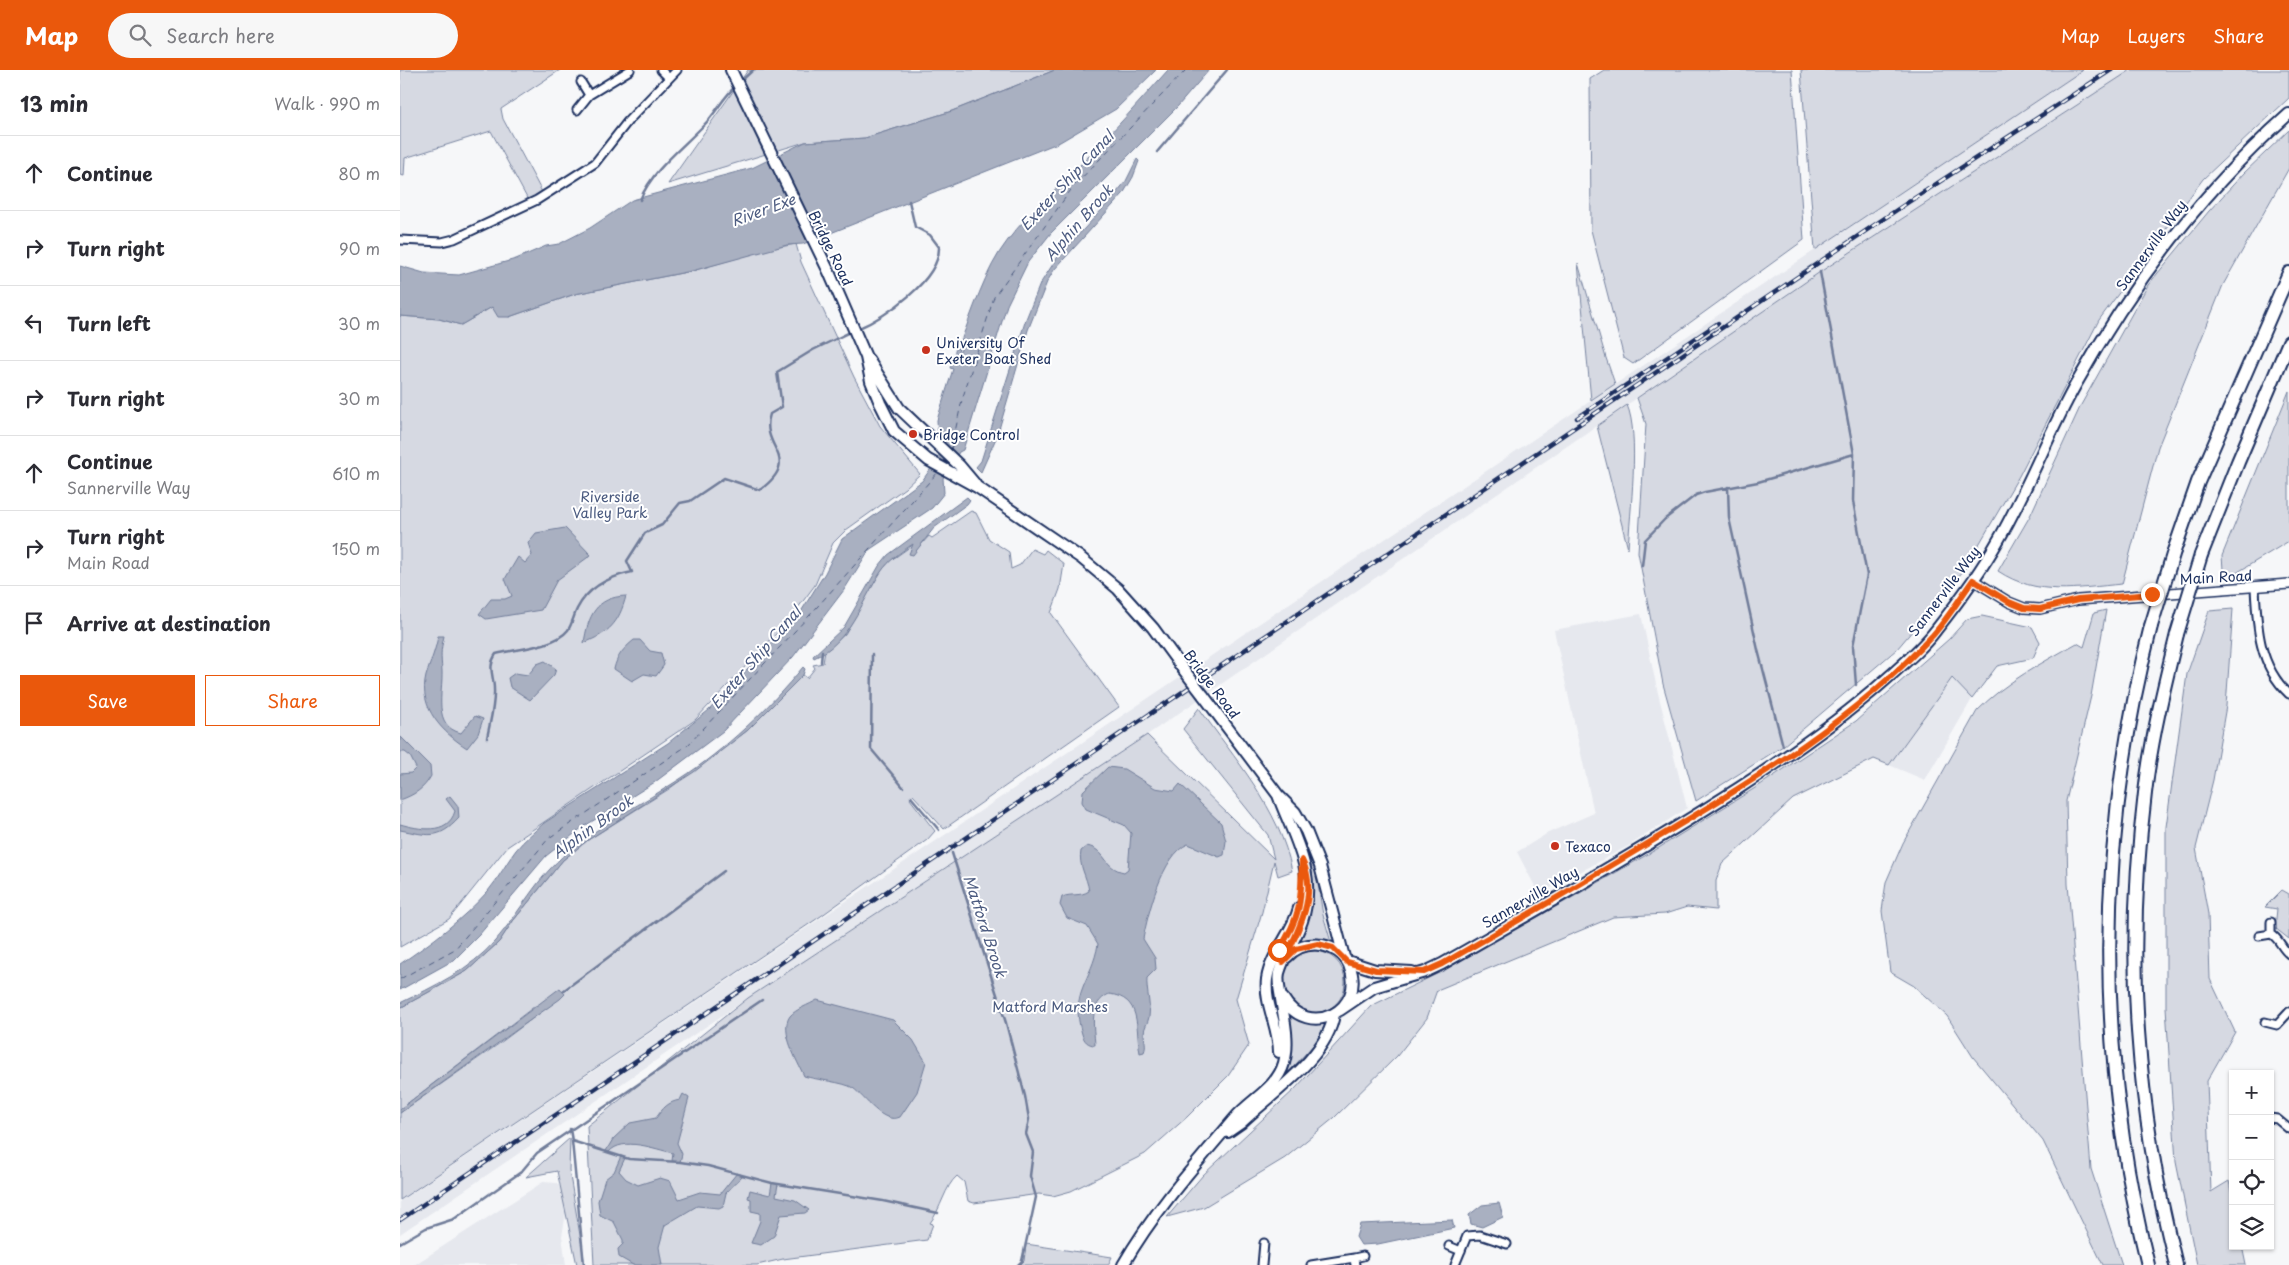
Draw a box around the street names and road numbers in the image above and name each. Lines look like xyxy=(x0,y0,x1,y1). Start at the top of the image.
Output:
street label: Sannerville Way xyxy=(2111,195,2191,295)
street label: Bridge Road xyxy=(804,207,858,289)
street label: Sannerville Way xyxy=(1903,541,1985,641)
street label: Main Road xyxy=(2179,565,2253,589)
street label: Bridge Road xyxy=(1179,645,1245,723)
street label: Sannerville Way xyxy=(1478,861,1582,933)

